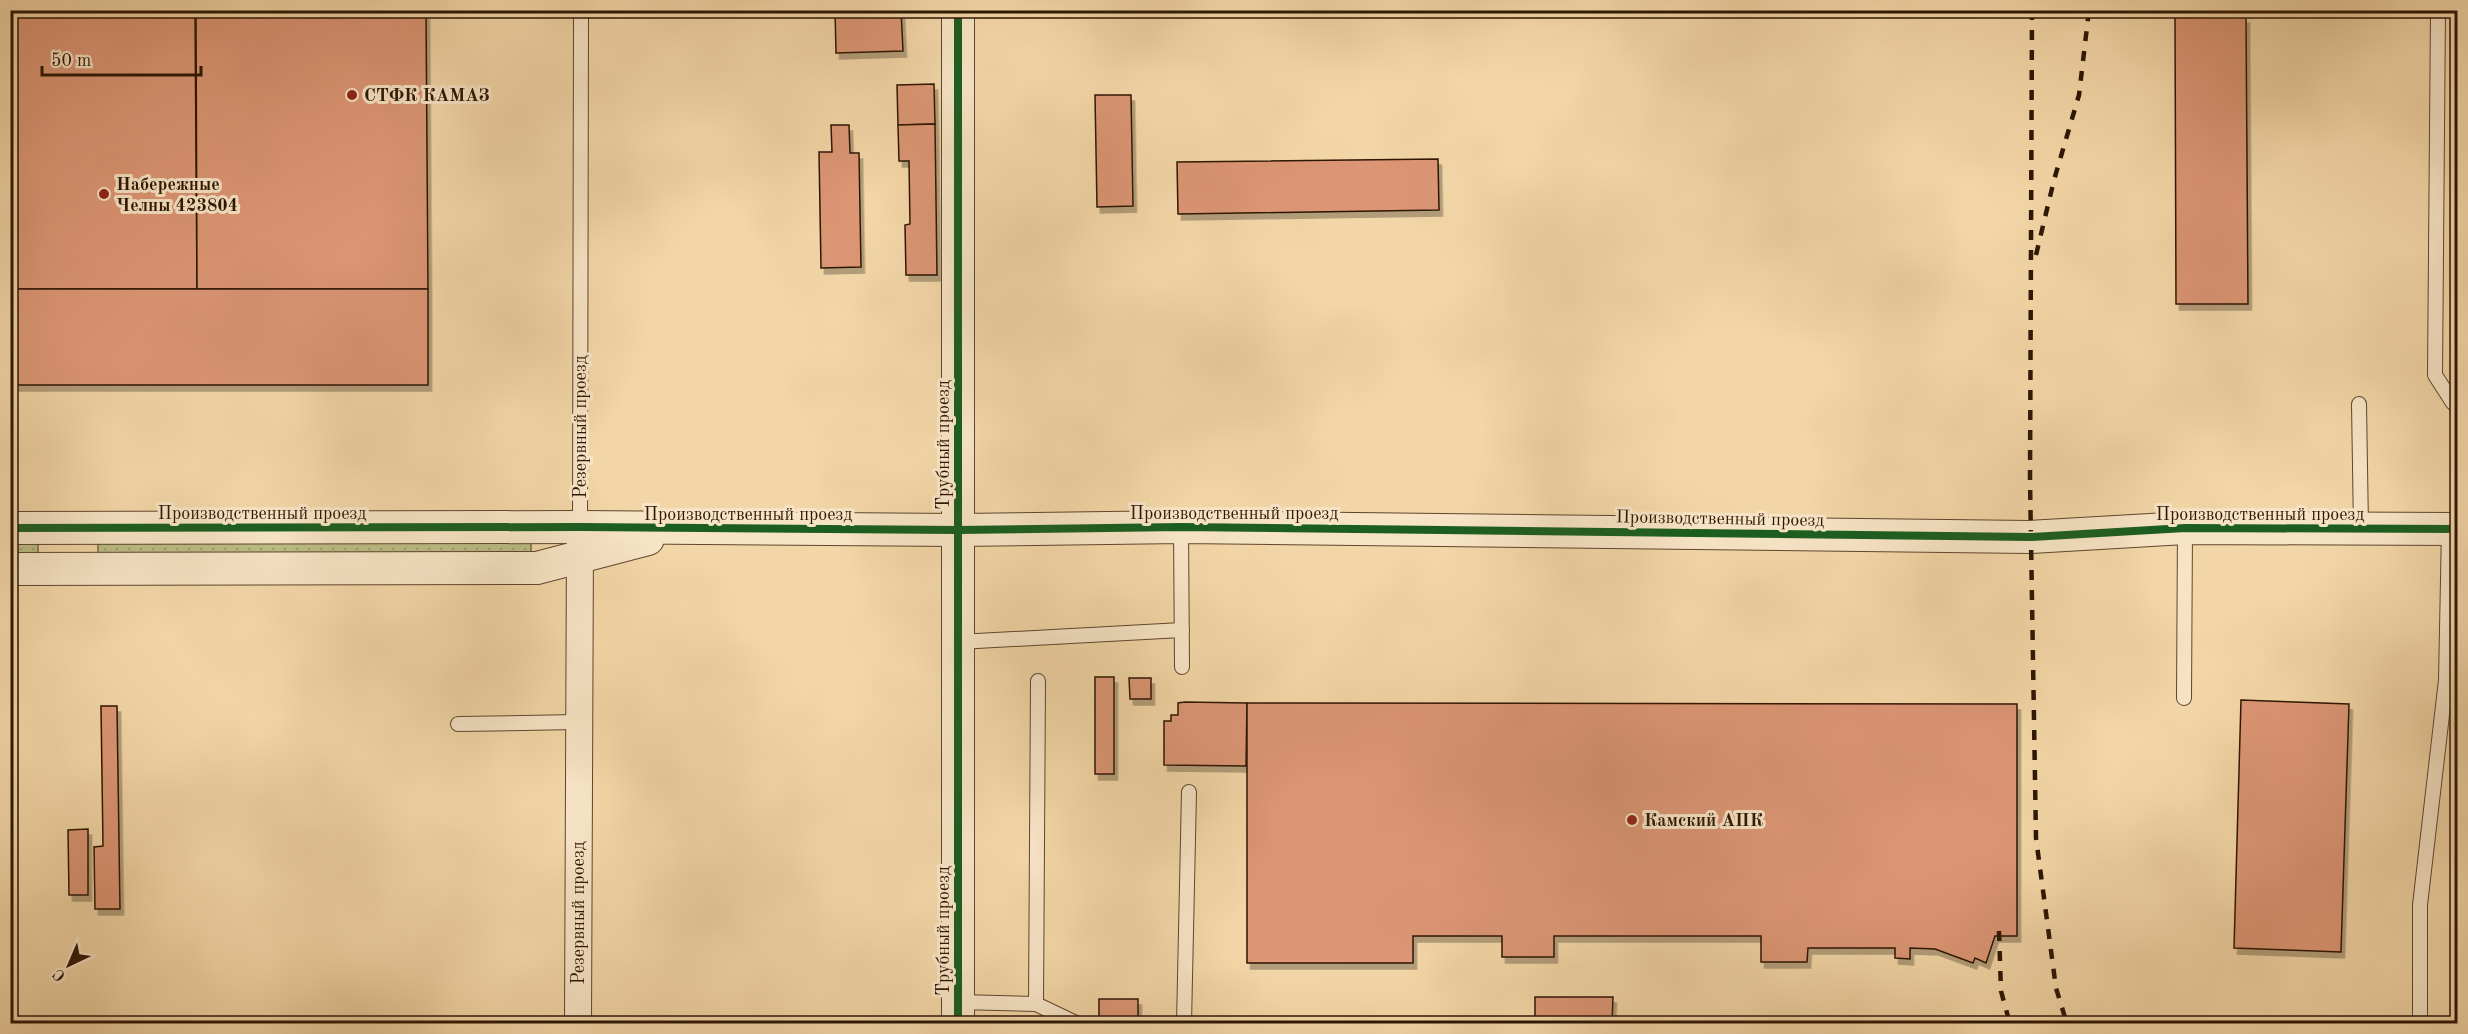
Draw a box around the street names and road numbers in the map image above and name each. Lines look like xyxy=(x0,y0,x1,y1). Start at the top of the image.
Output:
street label: Резервный проезд xyxy=(572,355,590,499)
street label: Трубный проезд xyxy=(935,380,953,510)
street label: Производственный проезд xyxy=(158,505,366,523)
street label: Производственный проезд xyxy=(1130,505,1338,523)
street label: Производственный проезд xyxy=(644,506,852,524)
street label: Производственный проезд xyxy=(2156,506,2364,524)
street label: Производственный проезд xyxy=(1616,508,1825,530)
street label: Резервный проезд xyxy=(570,841,588,985)
street label: Трубный проезд xyxy=(935,866,953,996)

